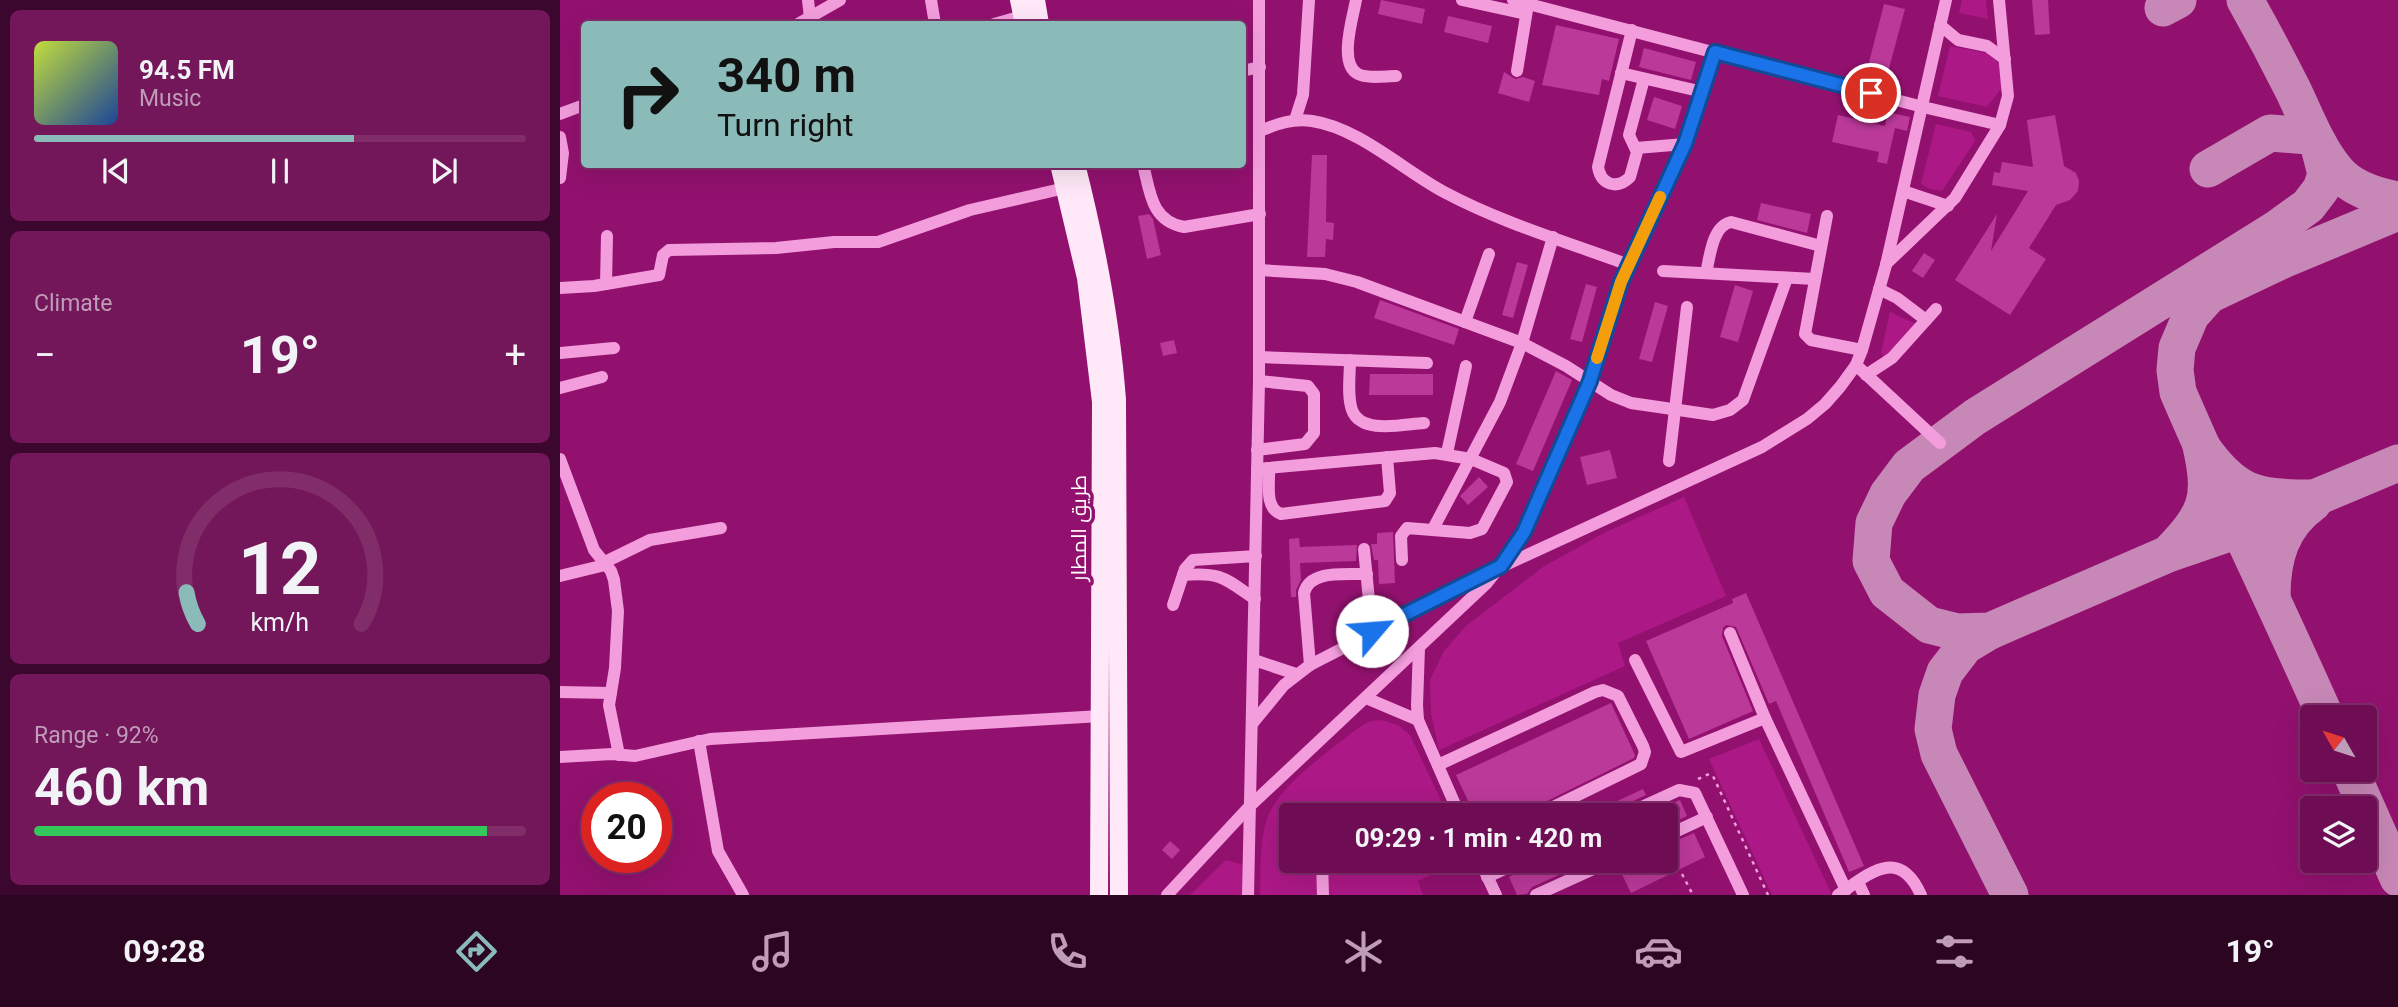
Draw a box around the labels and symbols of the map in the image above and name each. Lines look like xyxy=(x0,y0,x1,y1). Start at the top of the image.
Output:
pin xyxy=(1841,63,1901,123)
street label: طريق المطار xyxy=(1067,475,1092,582)
position arrow xyxy=(1335,594,1409,668)
north arrow xyxy=(2300,705,2376,782)
speed limit sign: 20 xyxy=(581,782,672,873)

